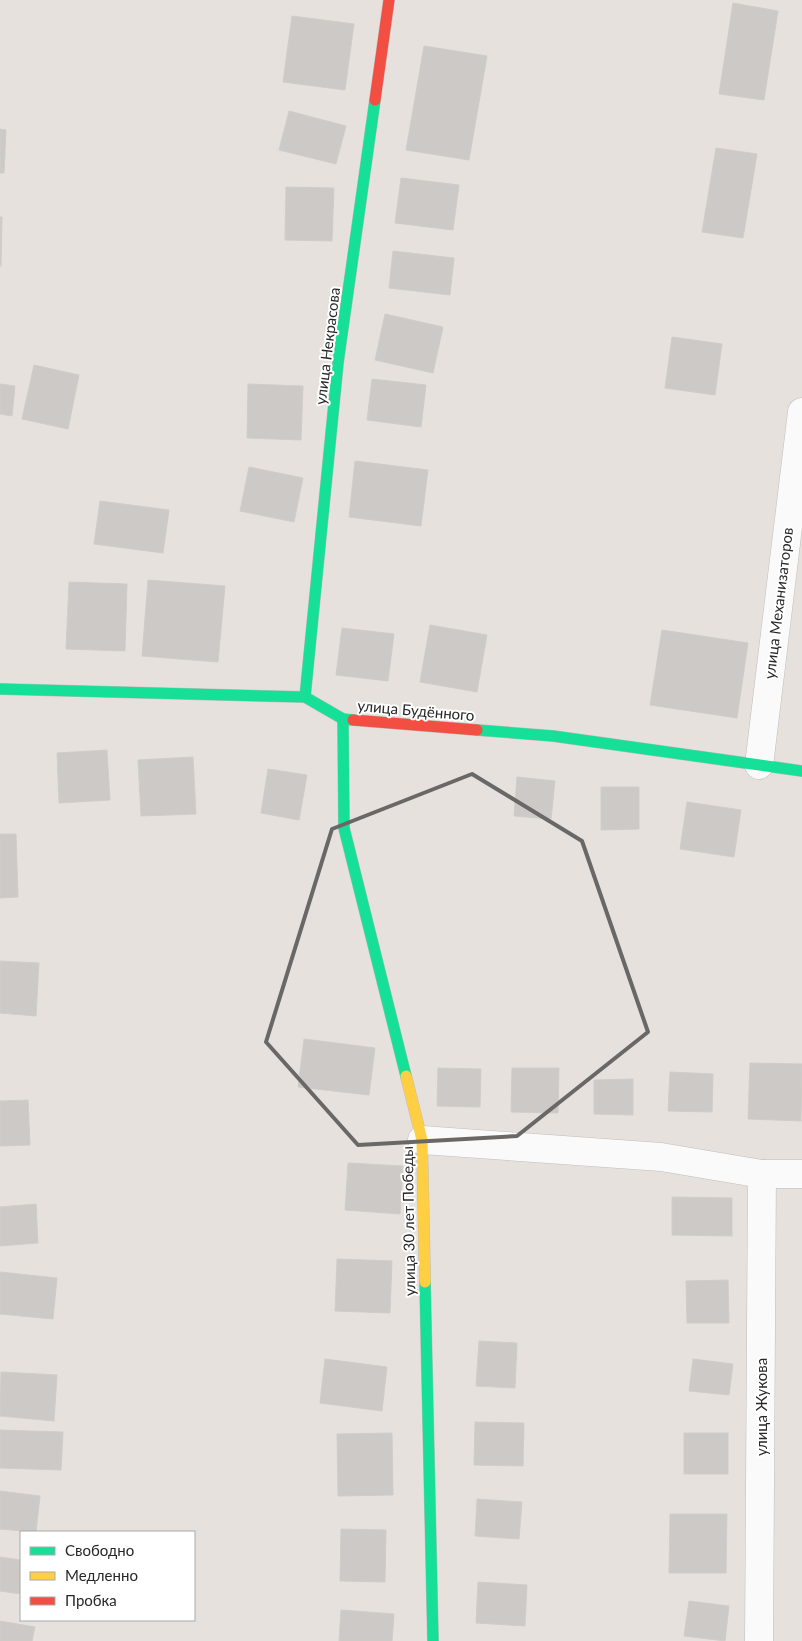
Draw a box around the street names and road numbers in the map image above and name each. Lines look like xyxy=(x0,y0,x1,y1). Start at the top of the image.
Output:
street label: улица Некрасова xyxy=(311,286,343,406)
street label: улица Механизаторов xyxy=(760,526,796,680)
street label: улица Будённого xyxy=(357,696,475,724)
street label: улица 30 лет Победы xyxy=(398,1146,418,1296)
street label: улица Жукова xyxy=(752,1358,770,1456)

